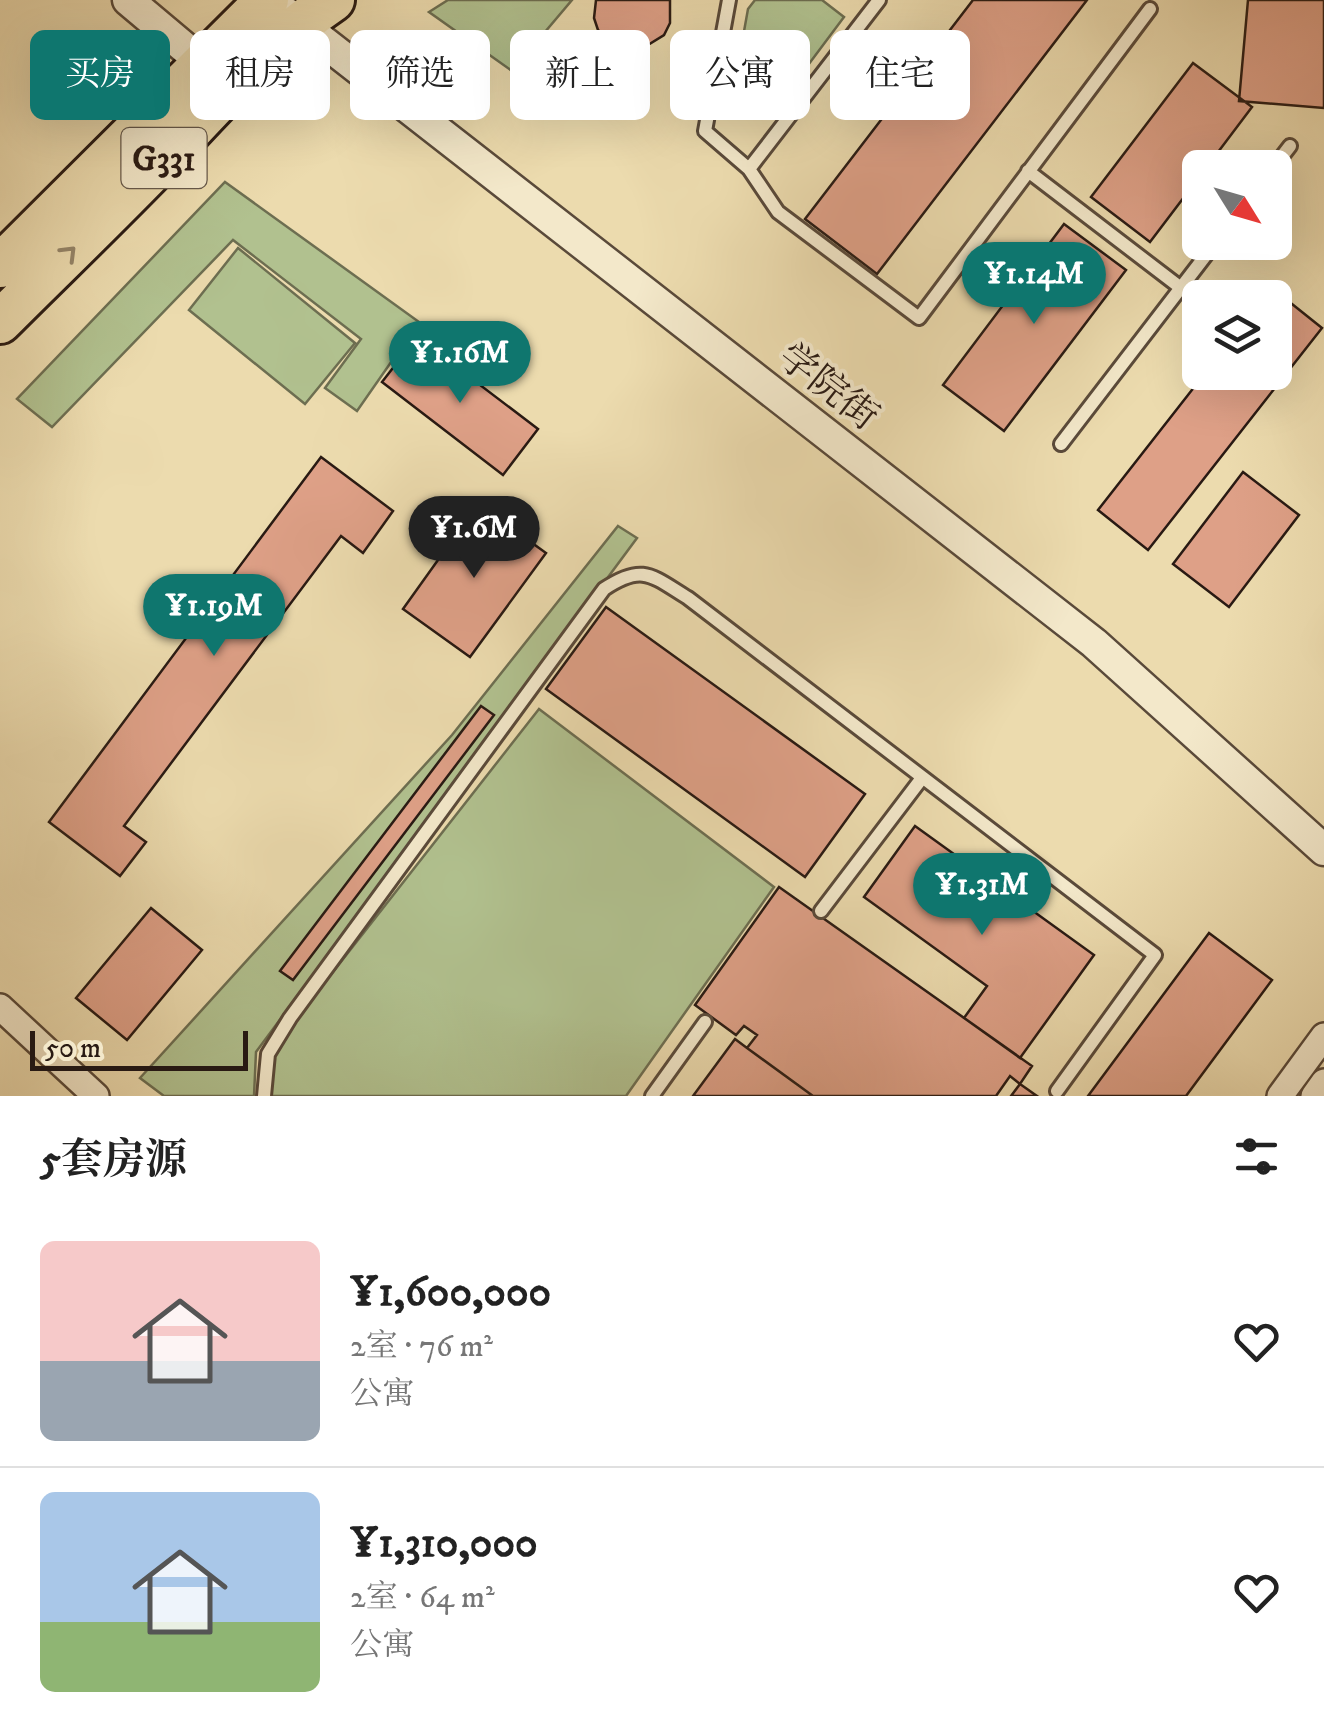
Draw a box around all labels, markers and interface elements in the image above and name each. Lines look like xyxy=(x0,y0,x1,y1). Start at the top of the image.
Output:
chip: 买房 xyxy=(30,30,170,120)
chip: 租房 xyxy=(190,30,330,120)
chip: 筛选 xyxy=(350,30,490,120)
chip: 新上 xyxy=(510,30,650,120)
chip: 公寓 xyxy=(670,30,810,120)
chip: 住宅 xyxy=(830,30,970,120)
road number: G331 xyxy=(121,128,206,188)
north arrow xyxy=(1182,150,1292,260)
map controls xyxy=(1182,150,1292,390)
pin: ¥1.14M xyxy=(953,242,1115,327)
one-way arrow xyxy=(57,247,75,265)
text: ¥1.14M xyxy=(984,254,1084,294)
button: layers xyxy=(1182,280,1292,390)
pin: ¥1.16M xyxy=(379,321,541,406)
text: ¥1.16M xyxy=(411,333,509,373)
street label: 学院街 xyxy=(768,334,887,442)
pin: ¥1.6M xyxy=(404,496,544,581)
text: ¥1.6M xyxy=(431,508,517,548)
pin: ¥1.19M xyxy=(133,574,295,659)
text: ¥1.19M xyxy=(165,586,263,626)
pin: ¥1.31M xyxy=(901,853,1063,938)
text: ¥1.31M xyxy=(935,865,1029,905)
scale bar xyxy=(30,1026,248,1070)
text: 50 m xyxy=(45,1031,101,1066)
icon: filters xyxy=(1229,1129,1284,1184)
text: 5套房源 xyxy=(40,1135,187,1187)
text: ¥1,600,000 xyxy=(350,1267,551,1319)
icon: home xyxy=(120,1281,240,1401)
icon: heart xyxy=(1229,1314,1284,1369)
text: 2室 · 76 m² xyxy=(350,1327,493,1367)
text: 公寓 xyxy=(350,1375,414,1415)
text: ¥1,310,000 xyxy=(350,1518,538,1570)
icon: home xyxy=(120,1532,240,1652)
icon: heart xyxy=(1229,1565,1284,1620)
text: 2室 · 64 m² xyxy=(350,1578,495,1618)
text: 公寓 xyxy=(350,1626,414,1666)

